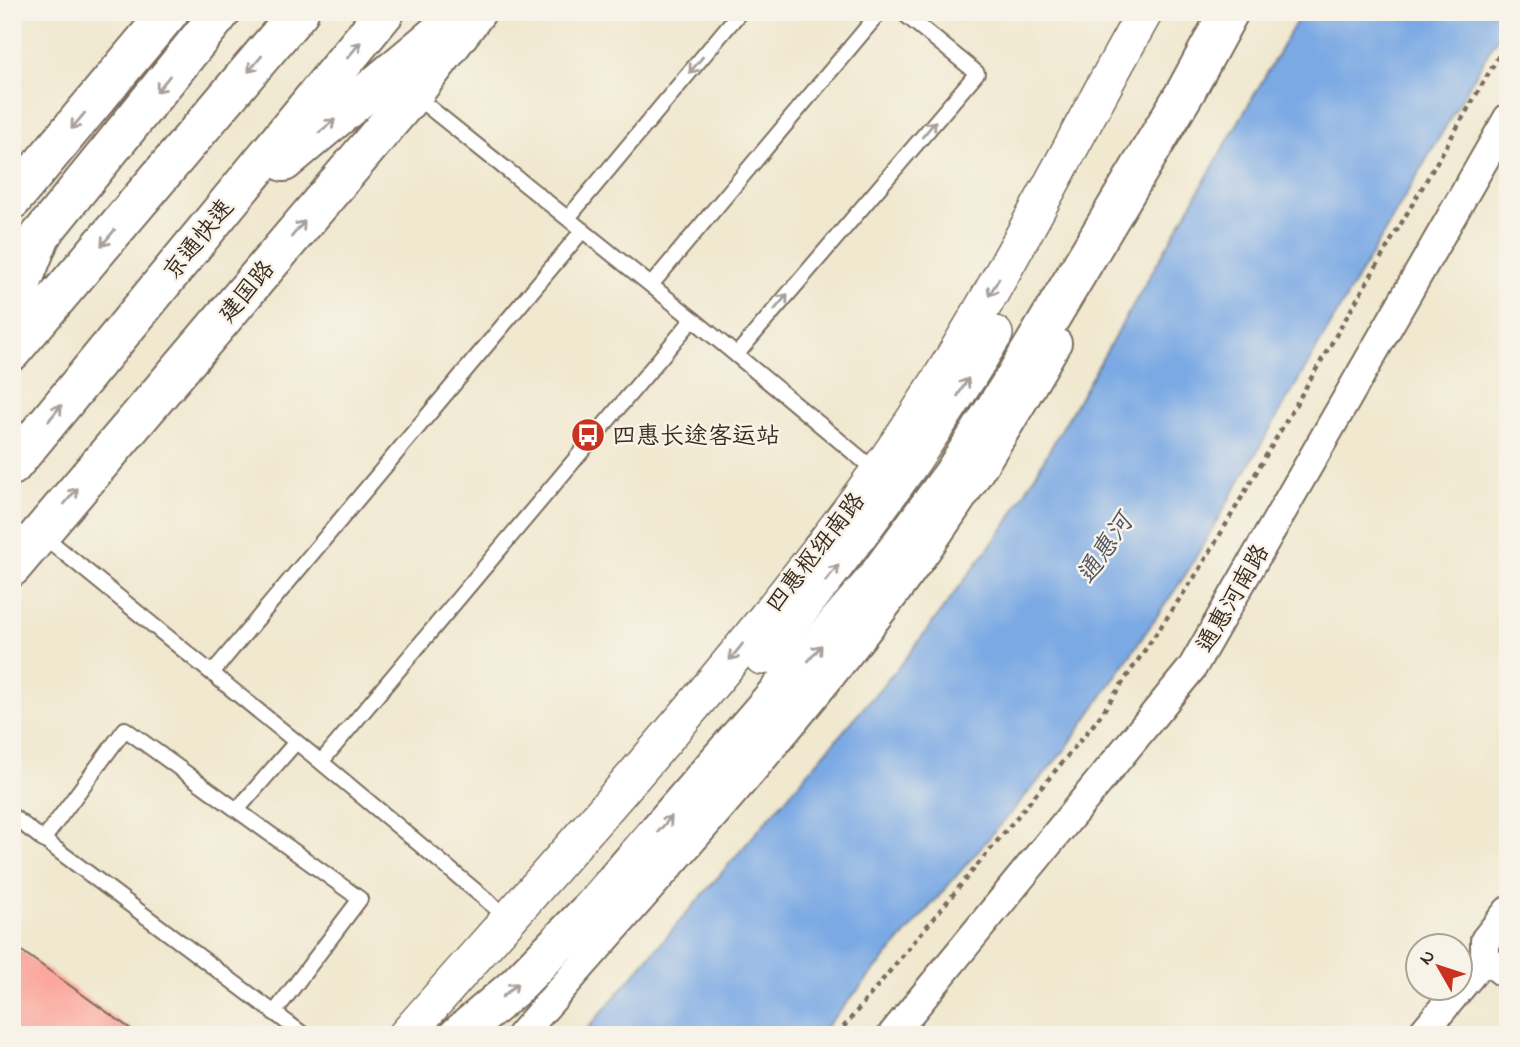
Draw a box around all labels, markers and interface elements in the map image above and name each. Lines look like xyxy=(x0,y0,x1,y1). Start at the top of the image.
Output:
one-way arrow xyxy=(346,41,362,59)
one-way arrow xyxy=(247,55,263,73)
one-way arrow xyxy=(689,55,704,73)
one-way arrow xyxy=(155,75,171,93)
one-way arrow xyxy=(70,112,86,130)
one-way arrow xyxy=(317,118,335,134)
one-way arrow xyxy=(921,120,937,138)
street label: 京通快速 xyxy=(156,192,244,289)
one-way arrow xyxy=(290,221,306,239)
one-way arrow xyxy=(100,229,116,247)
street label: 建国路 xyxy=(211,254,284,331)
one-way arrow xyxy=(987,276,1001,296)
one-way arrow xyxy=(773,293,789,311)
one-way arrow xyxy=(956,377,970,397)
one-way arrow xyxy=(48,405,63,423)
bus stop icon: 四惠长途客运站 xyxy=(569,416,607,454)
place label: 四惠长途客运站 xyxy=(612,420,780,455)
street label: 四惠枢纽南路 xyxy=(759,486,875,621)
one-way arrow xyxy=(63,487,79,505)
water label: 通惠河 xyxy=(1069,503,1146,593)
street label: 通惠河南路 xyxy=(1189,539,1279,660)
one-way arrow xyxy=(825,564,840,582)
one-way arrow xyxy=(728,642,744,660)
one-way arrow xyxy=(807,644,823,662)
one-way arrow xyxy=(657,815,673,833)
north arrow xyxy=(1404,932,1474,1002)
text: N xyxy=(1413,944,1442,971)
one-way arrow xyxy=(501,982,519,998)

